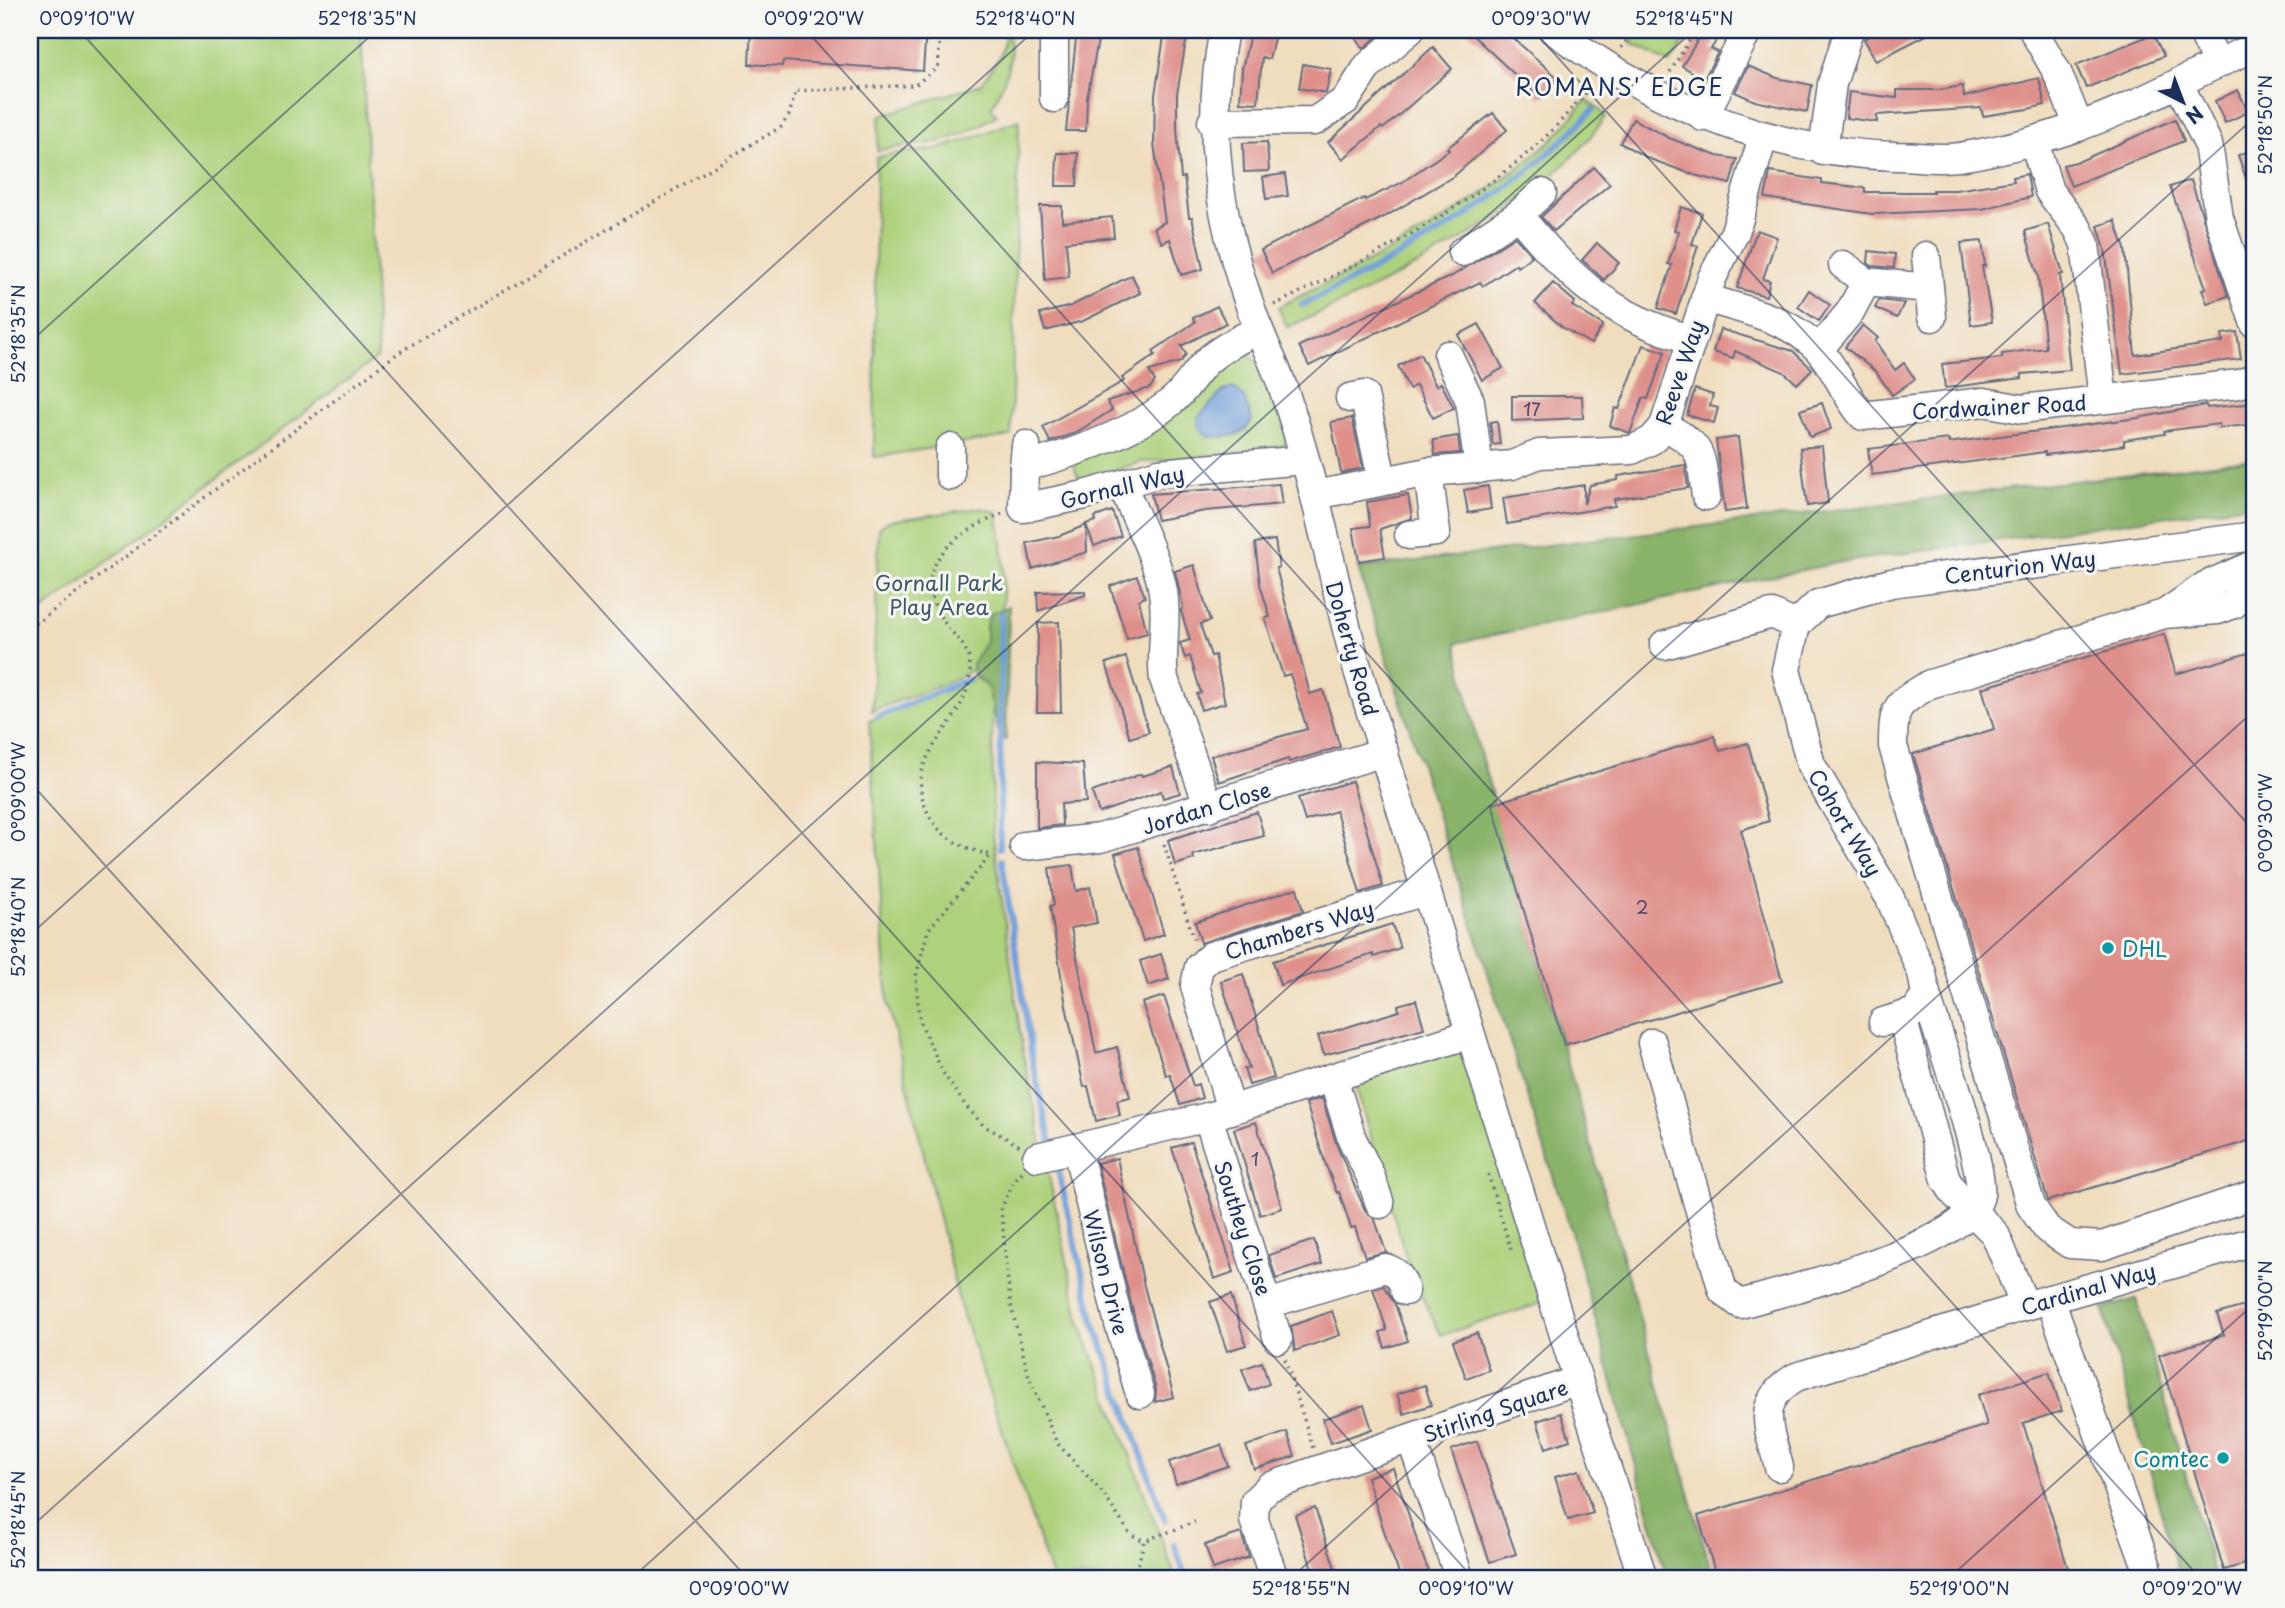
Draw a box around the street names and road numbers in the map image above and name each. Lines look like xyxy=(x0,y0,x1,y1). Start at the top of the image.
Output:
street label: Reeve Way xyxy=(1646,315,1712,429)
street label: Cordwainer Road xyxy=(1911,385,2087,427)
street label: Gornall Way xyxy=(1057,456,1187,516)
street label: Centurion Way xyxy=(1943,541,2097,591)
street label: Doherty Road xyxy=(1318,577,1388,719)
street label: Cohort Way xyxy=(1801,762,1891,882)
street label: Jordan Close xyxy=(1138,772,1274,842)
street label: Chambers Way xyxy=(1220,891,1378,967)
street label: Southey Close xyxy=(1207,1156,1281,1300)
street label: Wilson Drive xyxy=(1076,1206,1138,1338)
street label: Cardinal Way xyxy=(2017,1253,2159,1323)
street label: Stirling Square xyxy=(1418,1370,1572,1450)

